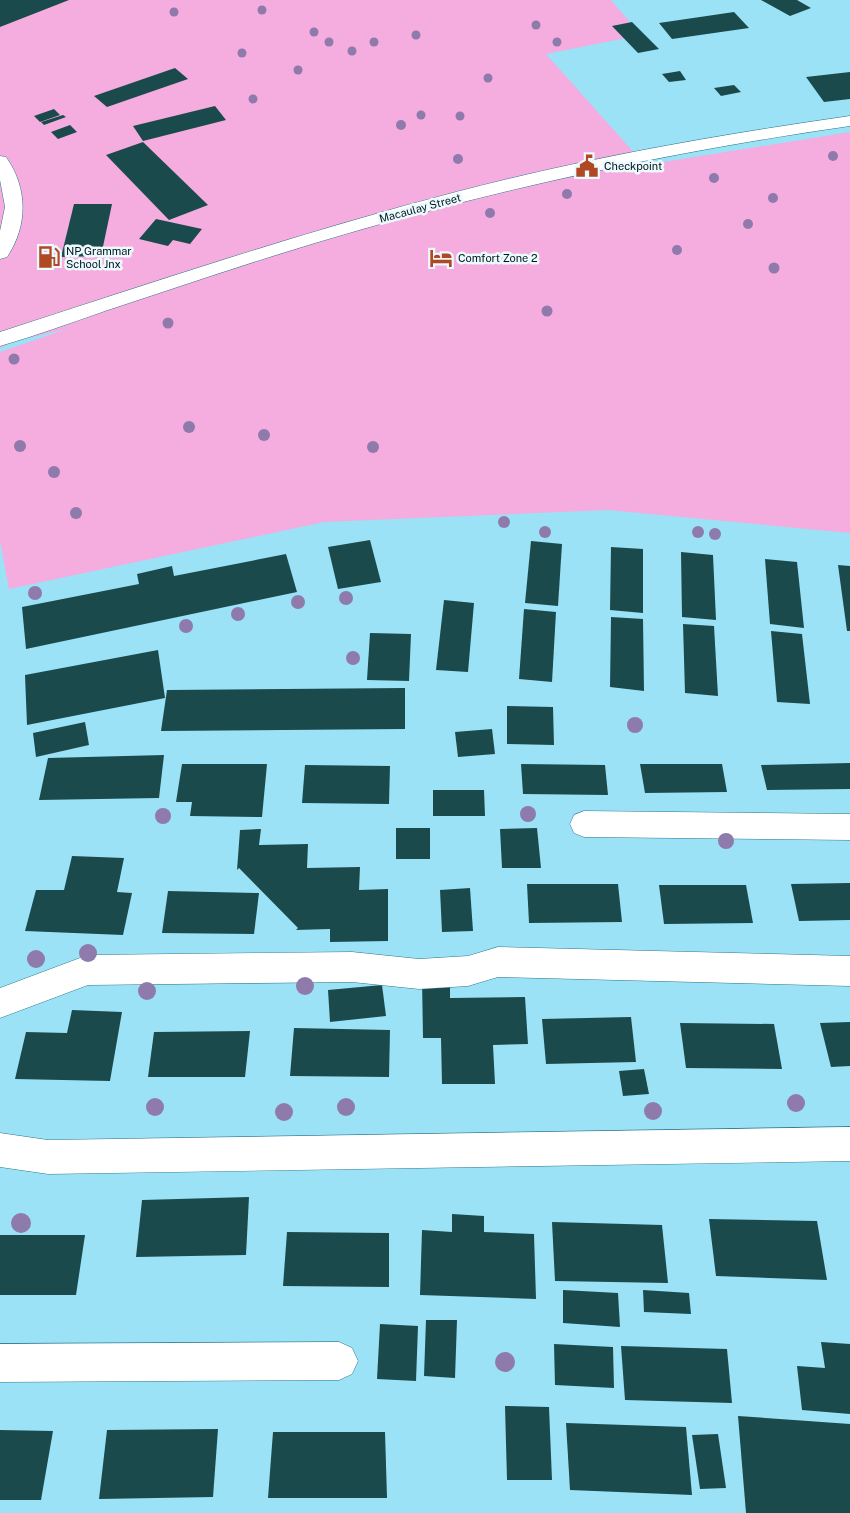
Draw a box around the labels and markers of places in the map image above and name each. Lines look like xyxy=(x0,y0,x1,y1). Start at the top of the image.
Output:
public building icon: Checkpoint xyxy=(574,153,600,179)
place label: Checkpoint xyxy=(604,160,662,172)
fuel station icon: NP Grammar School Jnx xyxy=(36,244,62,270)
place label: NP Grammar School Jnx xyxy=(66,245,132,270)
hotel icon: Comfort Zone 2 xyxy=(428,245,454,271)
place label: Comfort Zone 2 xyxy=(458,252,538,264)

